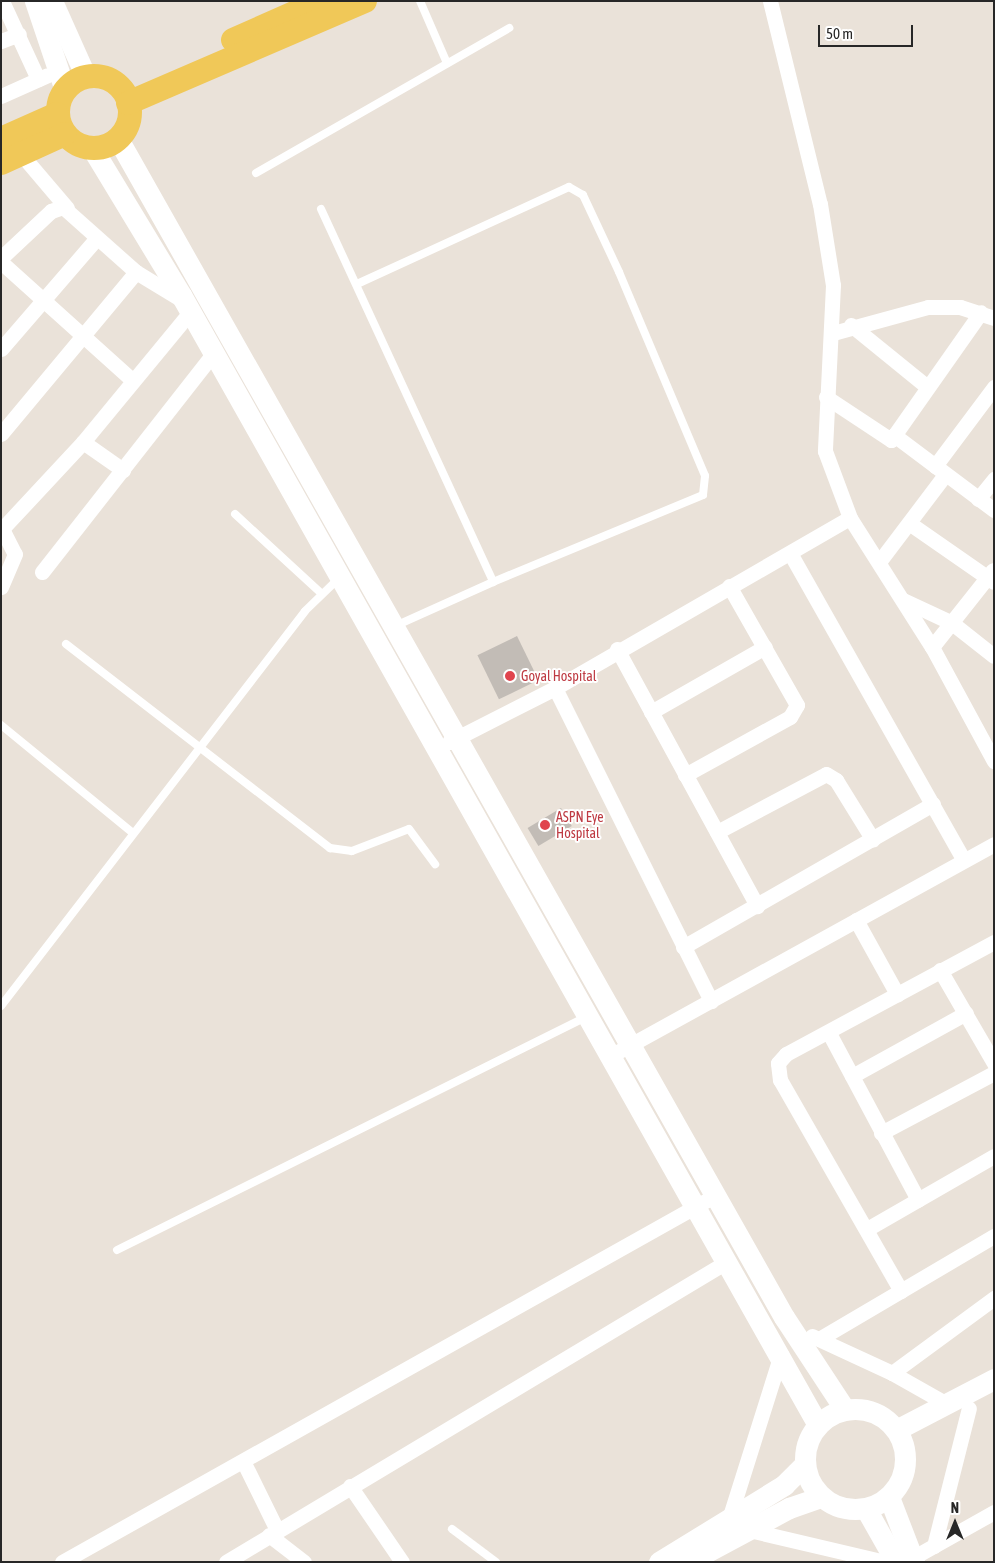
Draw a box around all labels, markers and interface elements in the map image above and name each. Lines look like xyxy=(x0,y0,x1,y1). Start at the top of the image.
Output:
scale bar xyxy=(820,15,915,47)
text: 50 m xyxy=(826,25,853,42)
place label: Goyal Hospital xyxy=(521,668,596,684)
marker: Goyal Hospital xyxy=(503,669,517,683)
place label: ASPN Eye Hospital xyxy=(556,809,604,842)
marker: ASPN Eye Hospital xyxy=(538,818,552,832)
north arrow xyxy=(930,1498,980,1548)
text: N xyxy=(951,1500,959,1516)

